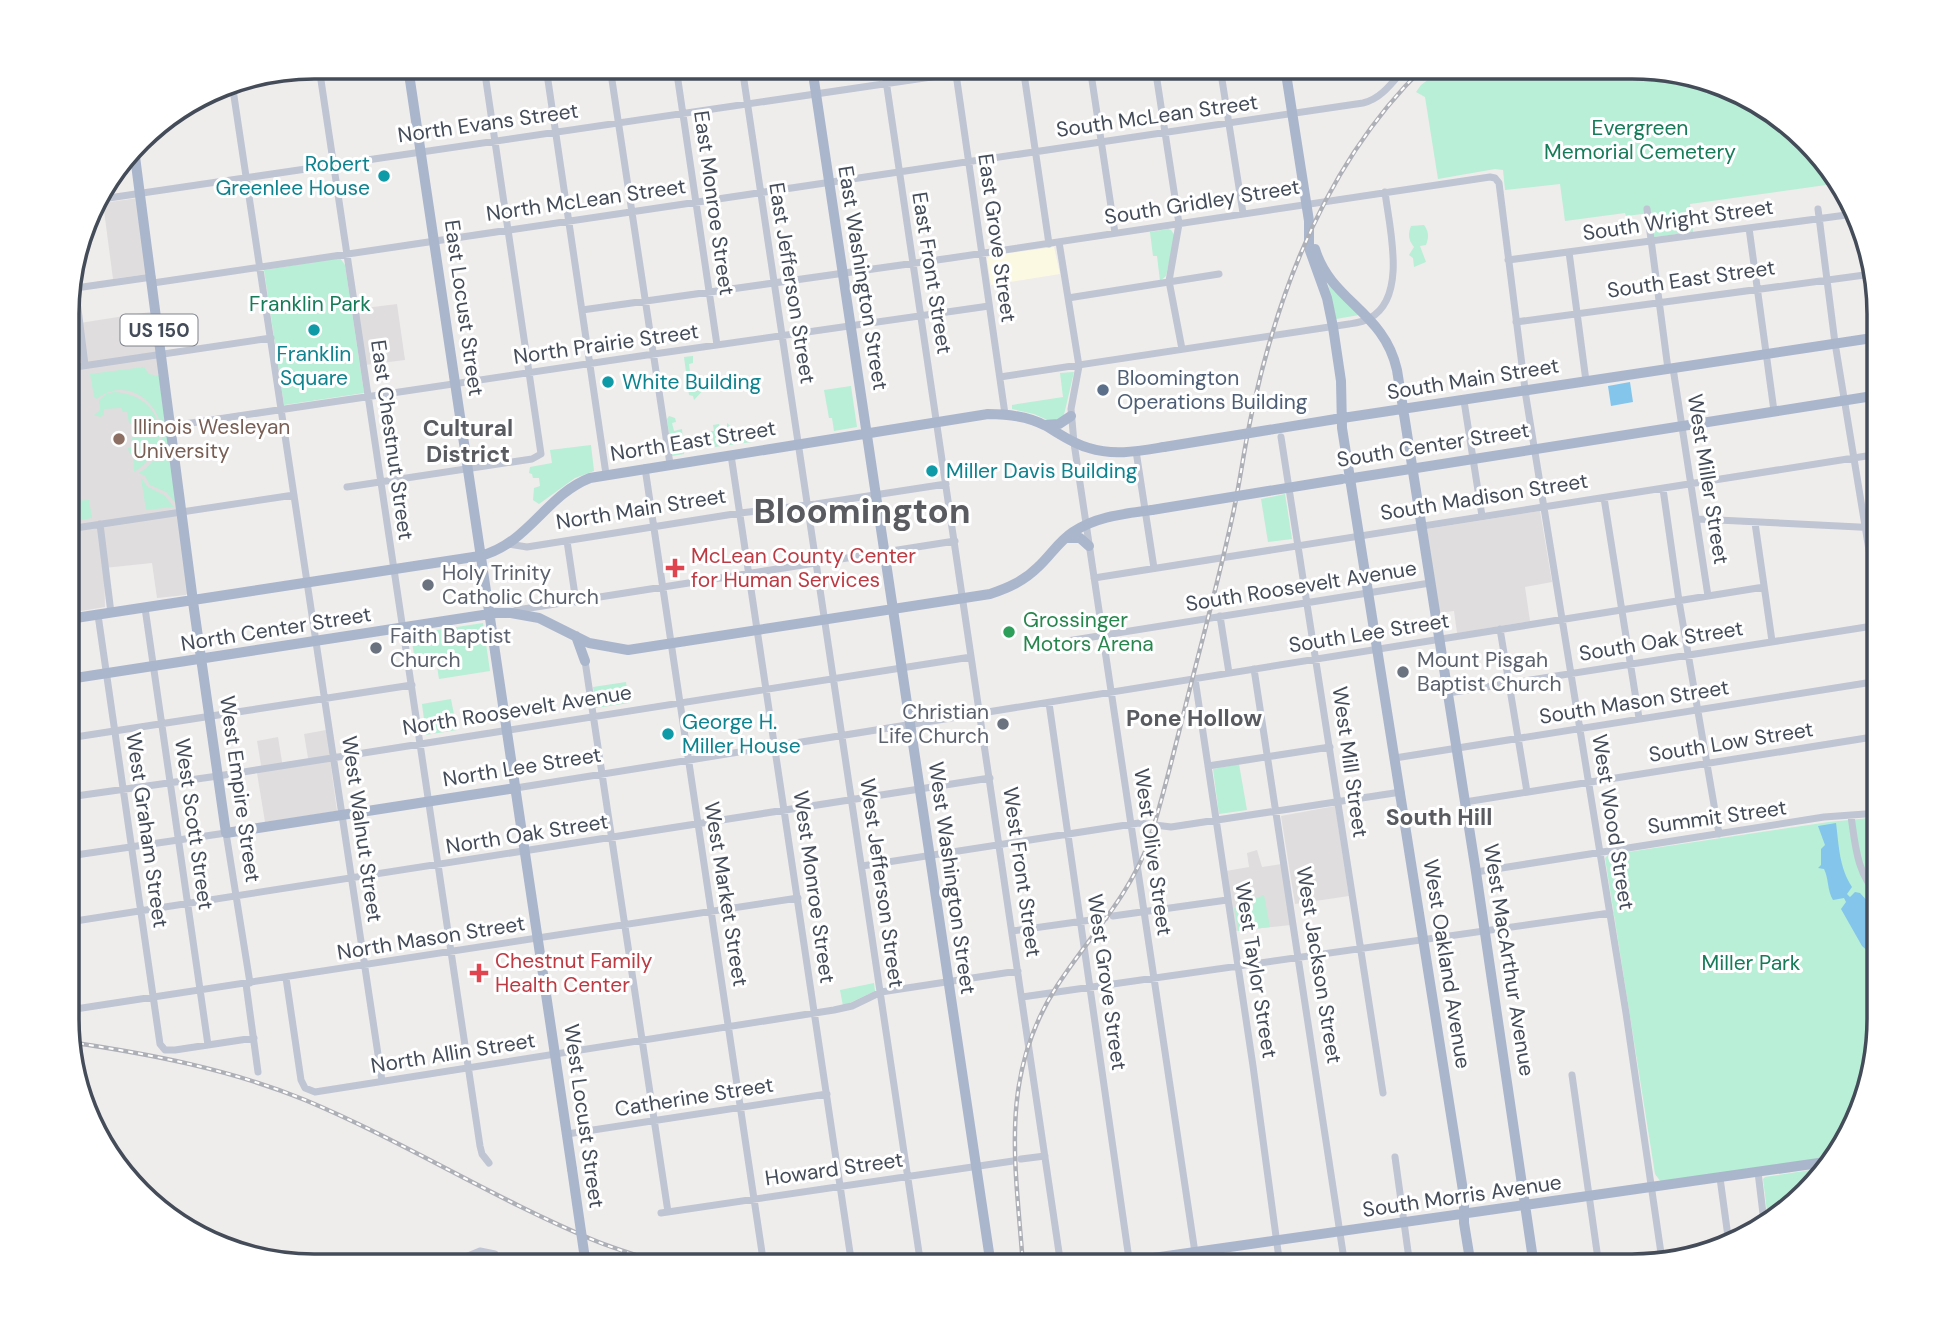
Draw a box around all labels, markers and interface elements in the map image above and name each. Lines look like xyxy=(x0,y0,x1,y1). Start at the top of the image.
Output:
street label: South McLean Street xyxy=(1054,88,1260,144)
street label: North Evans Street xyxy=(396,96,580,150)
street label: East Monroe Street xyxy=(687,109,741,297)
park label: Evergreen Memorial Cemetery xyxy=(1544,114,1736,166)
place label: Robert Greenlee House xyxy=(215,150,370,202)
street label: East Grove Street xyxy=(971,152,1023,324)
street label: East Washington Street xyxy=(831,164,895,392)
marker: Robert Greenlee House xyxy=(376,168,392,184)
street label: North McLean Street xyxy=(484,172,688,228)
street label: South Gridley Street xyxy=(1102,173,1302,231)
street label: East Jefferson Street xyxy=(762,180,822,386)
street label: East Front Street xyxy=(905,190,959,356)
street label: South Wright Street xyxy=(1581,193,1775,247)
street label: East Locust Street xyxy=(438,218,490,398)
street label: South East Street xyxy=(1605,253,1777,305)
park label: Franklin Park xyxy=(249,290,371,318)
road number: US 150 xyxy=(120,314,198,346)
street label: North Prairie Street xyxy=(512,317,700,371)
marker: Franklin Square xyxy=(306,322,322,338)
street label: East Chestnut Street xyxy=(364,338,420,542)
place label: Franklin Square xyxy=(277,340,351,392)
street label: South Main Street xyxy=(1385,352,1561,406)
place label: Bloomington Operations Building xyxy=(1117,364,1308,416)
place label: White Building xyxy=(622,368,762,396)
marker: White Building xyxy=(600,374,616,390)
marker: Bloomington Operations Building xyxy=(1095,382,1111,398)
street label: West Miller Street xyxy=(1681,392,1735,566)
place label: Illinois Wesleyan University xyxy=(133,413,290,465)
district label: Cultural District xyxy=(423,413,513,469)
street label: North East Street xyxy=(608,414,778,468)
street label: South Center Street xyxy=(1335,416,1531,474)
marker: Illinois Wesleyan University xyxy=(111,431,127,447)
place label: Miller Davis Building xyxy=(946,457,1138,485)
marker: Miller Davis Building xyxy=(924,463,940,479)
street label: South Madison Street xyxy=(1378,467,1590,527)
street label: North Main Street xyxy=(554,482,728,536)
district label: Bloomington xyxy=(753,488,971,534)
place label: McLean County Center for Human Services xyxy=(691,542,916,594)
street label: South Roosevelt Avenue xyxy=(1183,554,1419,618)
marker: McLean County Center for Human Services xyxy=(665,558,685,578)
place label: Holy Trinity Catholic Church xyxy=(442,559,599,611)
marker: Holy Trinity Catholic Church xyxy=(420,577,436,593)
street label: North Center Street xyxy=(179,600,373,658)
place label: Grossinger Motors Arena xyxy=(1023,606,1154,658)
street label: South Lee Street xyxy=(1287,606,1451,660)
street label: South Oak Street xyxy=(1577,614,1745,668)
place label: Faith Baptist Church xyxy=(390,622,511,674)
marker: Grossinger Motors Arena xyxy=(1001,624,1017,640)
marker: Faith Baptist Church xyxy=(368,640,384,656)
place label: Mount Pisgah Baptist Church xyxy=(1417,646,1562,698)
marker: Mount Pisgah Baptist Church xyxy=(1395,664,1411,680)
street label: South Mason Street xyxy=(1537,673,1731,731)
street label: North Roosevelt Avenue xyxy=(400,678,634,742)
street label: West Mill Street xyxy=(1326,685,1374,839)
street label: West Empire Street xyxy=(213,694,267,884)
place label: Christian Life Church xyxy=(878,698,989,750)
district label: Pone Hollow xyxy=(1126,703,1262,733)
place label: George H. Miller House xyxy=(682,708,801,760)
street label: South Low Street xyxy=(1647,715,1815,769)
marker: Christian Life Church xyxy=(995,716,1011,732)
marker: George H. Miller House xyxy=(660,726,676,742)
street label: West Graham Street xyxy=(119,730,175,930)
street label: West Wood Street xyxy=(1585,732,1641,912)
street label: West Walnut Street xyxy=(335,734,389,924)
street label: West Scott Street xyxy=(168,736,220,912)
street label: North Lee Street xyxy=(441,741,603,793)
street label: West Washington Street xyxy=(922,760,982,996)
street label: West Olive Street xyxy=(1127,767,1179,937)
street label: West Jefferson Street xyxy=(853,776,911,990)
street label: West Front Street xyxy=(996,785,1048,959)
street label: West Monroe Street xyxy=(787,789,841,985)
street label: Summit Street xyxy=(1646,793,1788,841)
street label: West Market Street xyxy=(698,800,754,988)
district label: South Hill xyxy=(1386,802,1492,832)
street label: North Oak Street xyxy=(444,807,610,861)
street label: West MacArthur Avenue xyxy=(1477,842,1541,1078)
street label: West Oakland Avenue xyxy=(1417,857,1477,1071)
street label: West Jackson Street xyxy=(1290,864,1348,1066)
street label: West Taylor Street xyxy=(1228,880,1284,1060)
street label: West Grove Street xyxy=(1081,892,1133,1072)
street label: North Mason Street xyxy=(335,909,527,967)
place label: Chestnut Family Health Center xyxy=(495,947,653,999)
park label: Miller Park xyxy=(1702,949,1801,977)
marker: Chestnut Family Health Center xyxy=(469,963,489,983)
street label: West Locust Street xyxy=(557,1022,611,1210)
street label: North Allin Street xyxy=(369,1026,537,1080)
street label: Catherine Street xyxy=(613,1071,775,1123)
street label: Howard Street xyxy=(763,1145,905,1193)
street label: South Morris Avenue xyxy=(1361,1168,1563,1224)

